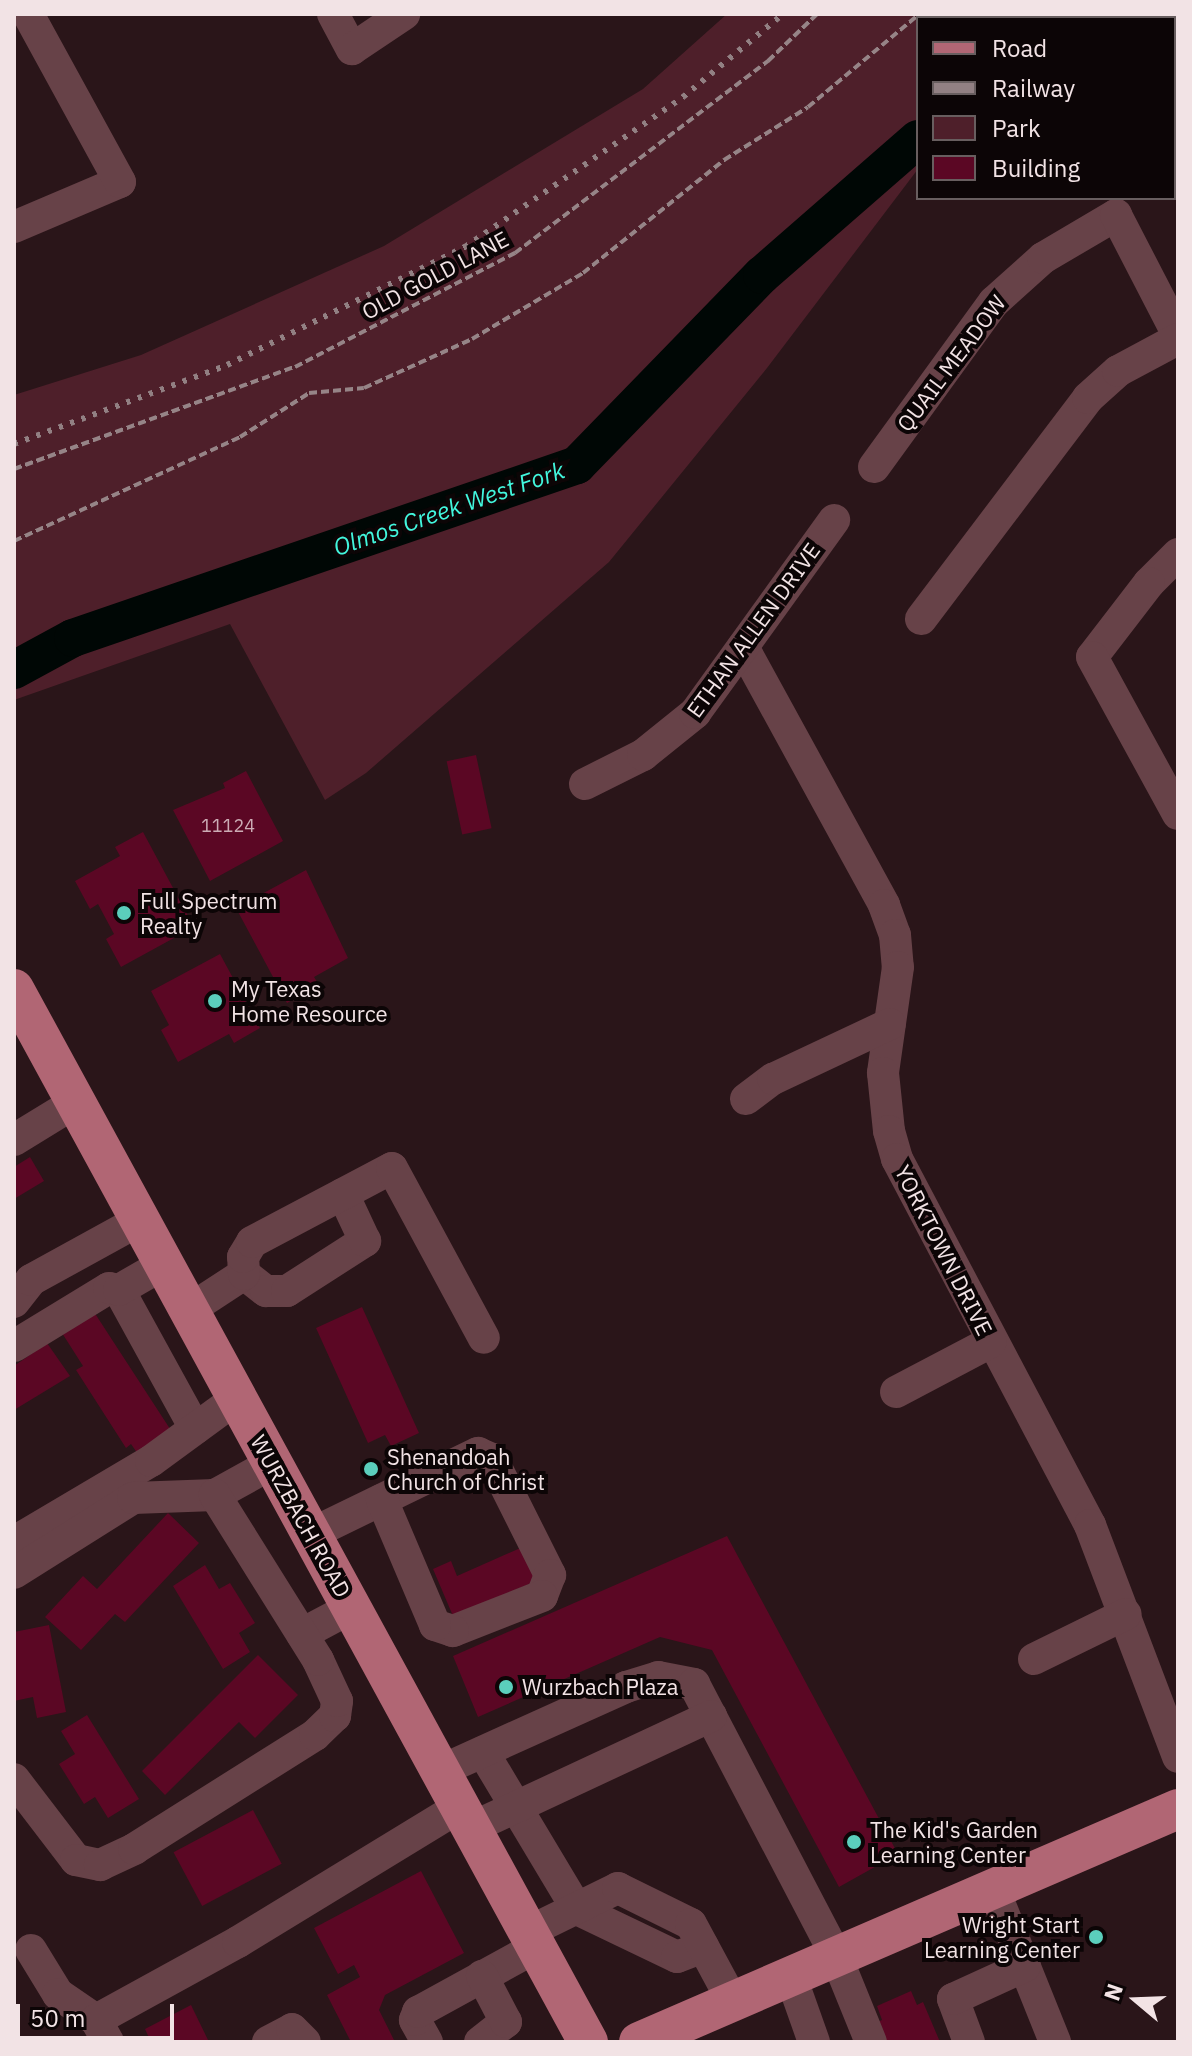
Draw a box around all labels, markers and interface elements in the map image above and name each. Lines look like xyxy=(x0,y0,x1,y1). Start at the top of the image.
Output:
legend xyxy=(916,16,1176,200)
text: Road xyxy=(992,32,1047,64)
text: Railway xyxy=(992,72,1075,104)
text: Park xyxy=(992,112,1041,144)
text: Building xyxy=(992,152,1080,184)
street label: OLD GOLD LANE xyxy=(357,225,513,325)
street label: QUAIL MEADOW xyxy=(891,290,1011,436)
water label: Olmos Creek West Fork xyxy=(330,456,568,562)
street label: ETHAN ALLEN DRIVE xyxy=(681,538,825,722)
house number: 11124 xyxy=(201,815,255,837)
place label: Full Spectrum Realty xyxy=(140,887,277,938)
marker: Full Spectrum Realty xyxy=(115,904,133,922)
place label: My Texas Home Resource xyxy=(231,975,388,1026)
marker: My Texas Home Resource xyxy=(206,992,224,1010)
street label: YORKTOWN DRIVE xyxy=(890,1160,998,1340)
street label: WURZBACH ROAD xyxy=(245,1430,357,1602)
place label: Shenandoah Church of Christ xyxy=(387,1443,545,1494)
marker: Shenandoah Church of Christ xyxy=(362,1460,380,1478)
place label: Wurzbach Plaza xyxy=(522,1674,679,1700)
marker: Wurzbach Plaza xyxy=(497,1678,515,1696)
place label: The Kid's Garden Learning Center xyxy=(870,1816,1038,1868)
marker: The Kid's Garden Learning Center xyxy=(845,1833,863,1851)
place label: Wright Start Learning Center xyxy=(924,1911,1080,1962)
marker: Wright Start Learning Center xyxy=(1087,1928,1105,1946)
north arrow xyxy=(1096,1960,1176,2040)
text: N xyxy=(1097,1980,1129,2004)
scale bar xyxy=(20,1988,178,2038)
text: 50 m xyxy=(30,2002,85,2034)

